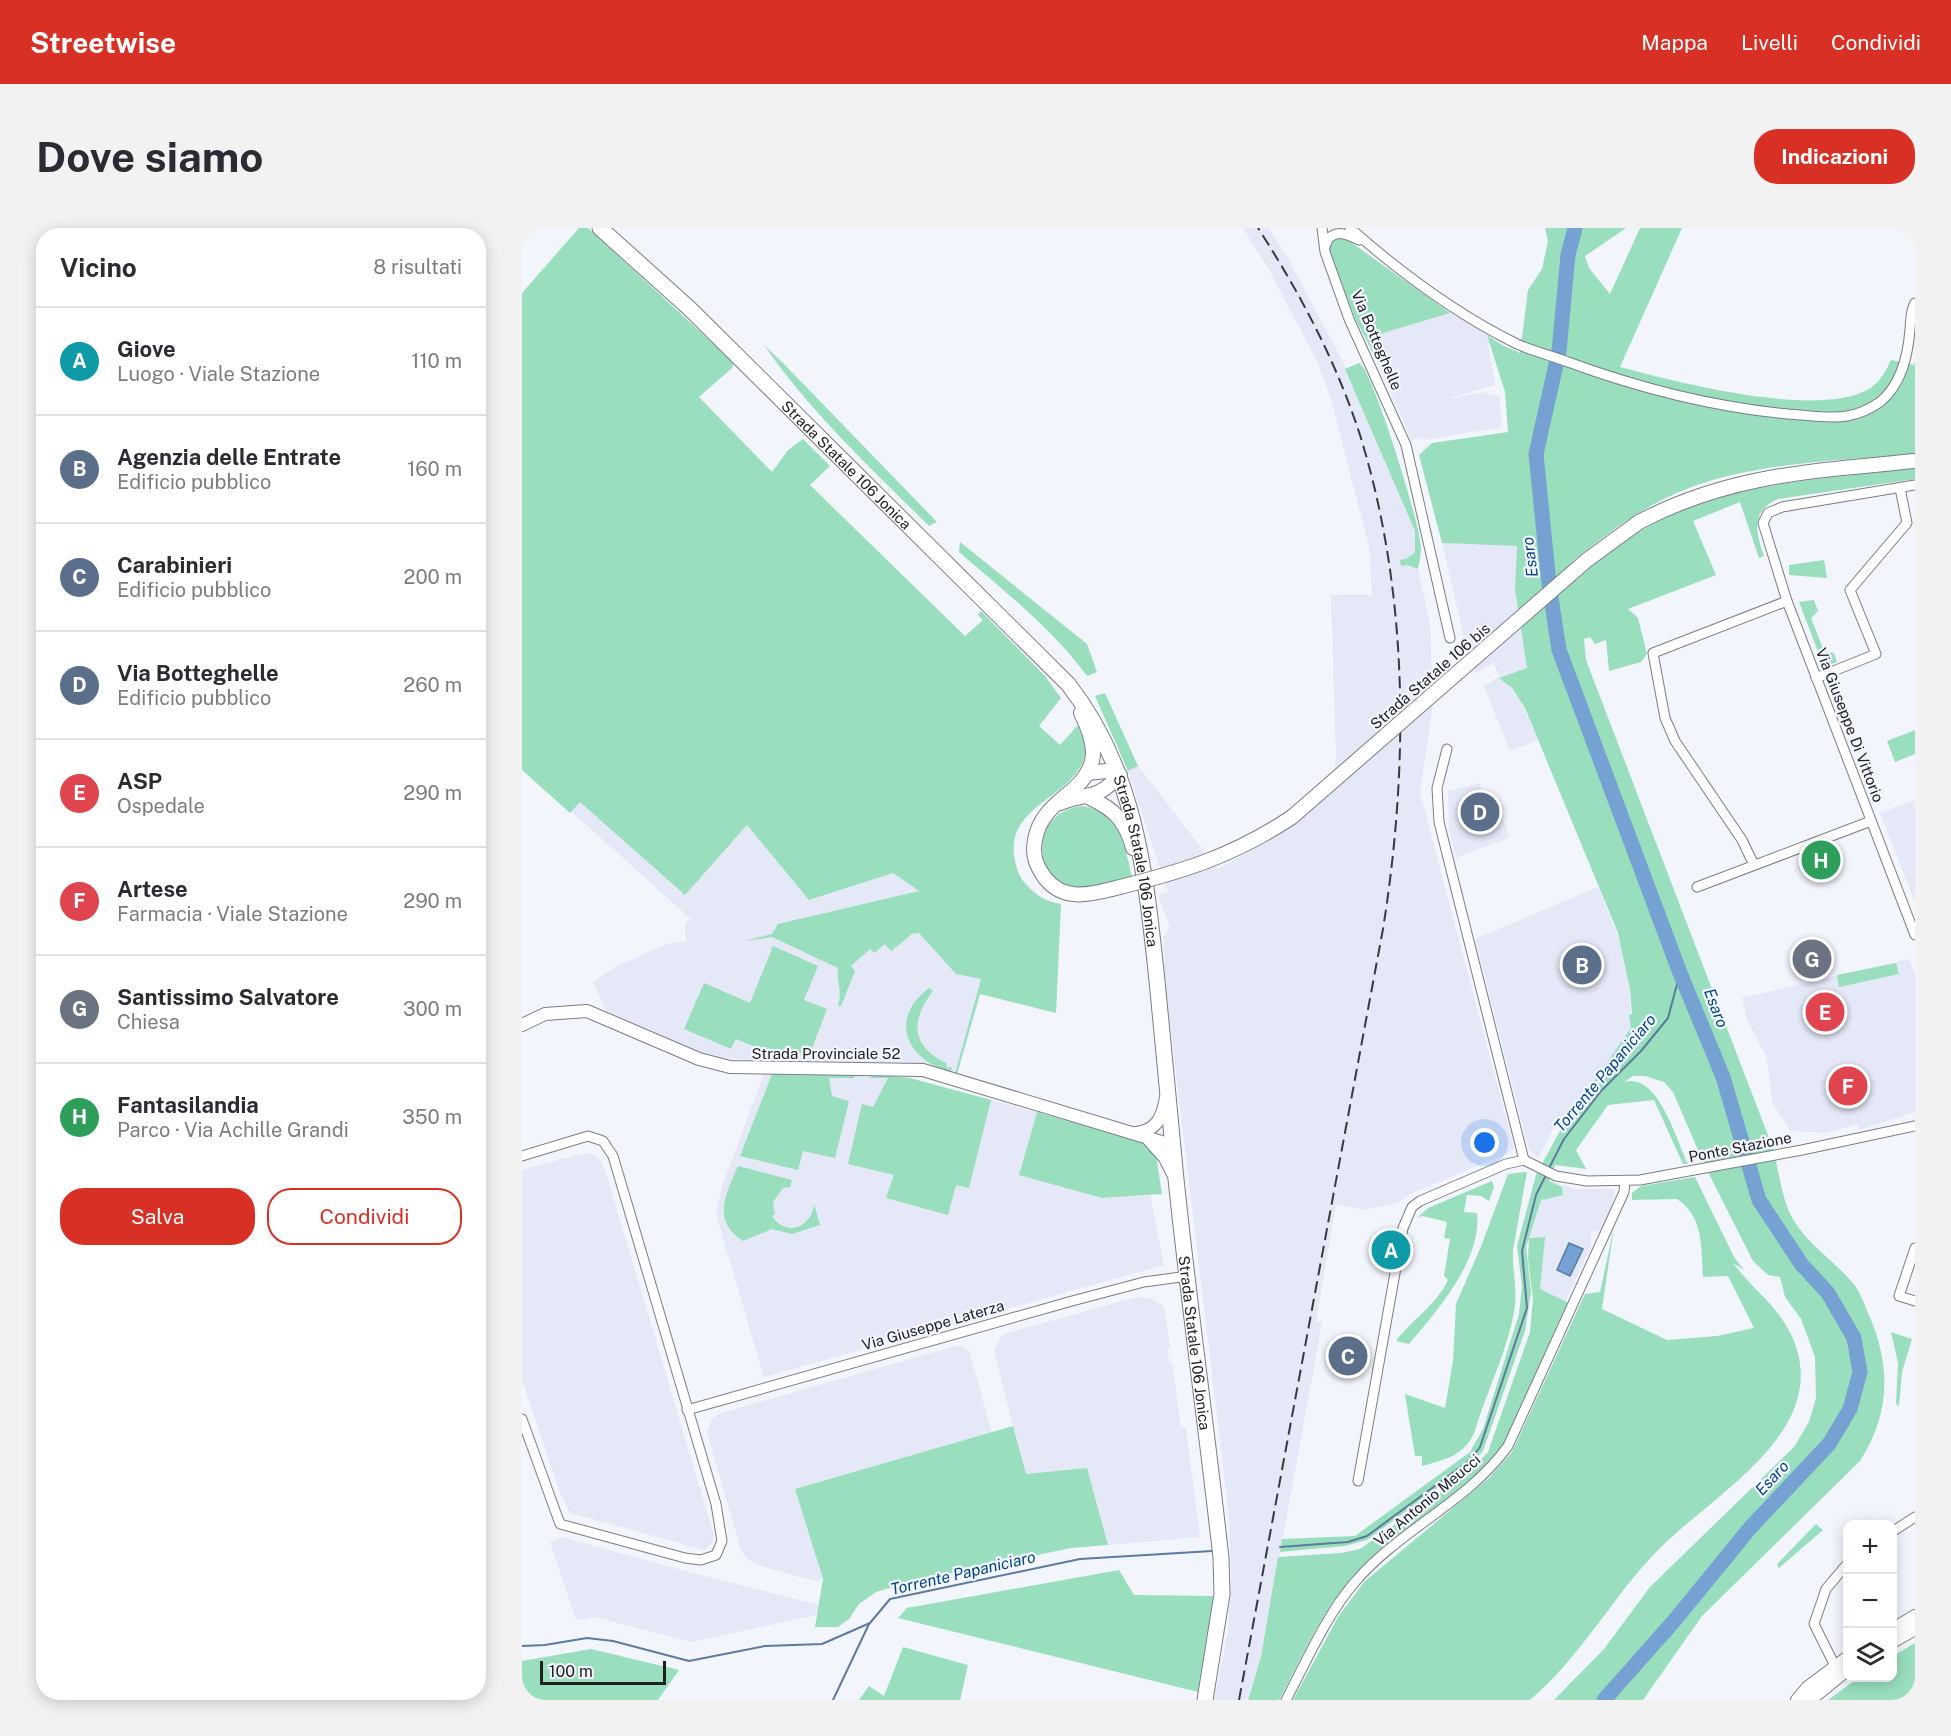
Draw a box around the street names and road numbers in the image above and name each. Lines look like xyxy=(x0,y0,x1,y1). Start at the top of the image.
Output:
street label: Via Botteghelle xyxy=(1348,288,1406,392)
street label: Strada Statale 106 Jonica xyxy=(779,397,915,532)
street label: Strada Statale 106 bis xyxy=(1367,620,1493,732)
street label: Via Giuseppe Di Vittorio xyxy=(1813,646,1887,804)
street label: Strada Statale 106 Jonica xyxy=(1111,772,1162,948)
street label: Strada Provinciale 52 xyxy=(752,1045,900,1062)
street label: Ponte Stazione xyxy=(1687,1129,1793,1165)
street label: Strada Statale 106 Jonica xyxy=(1176,1255,1214,1431)
street label: Via Giuseppe Laterza xyxy=(860,1297,1006,1353)
street label: Via Antonio Meucci xyxy=(1370,1451,1484,1549)

